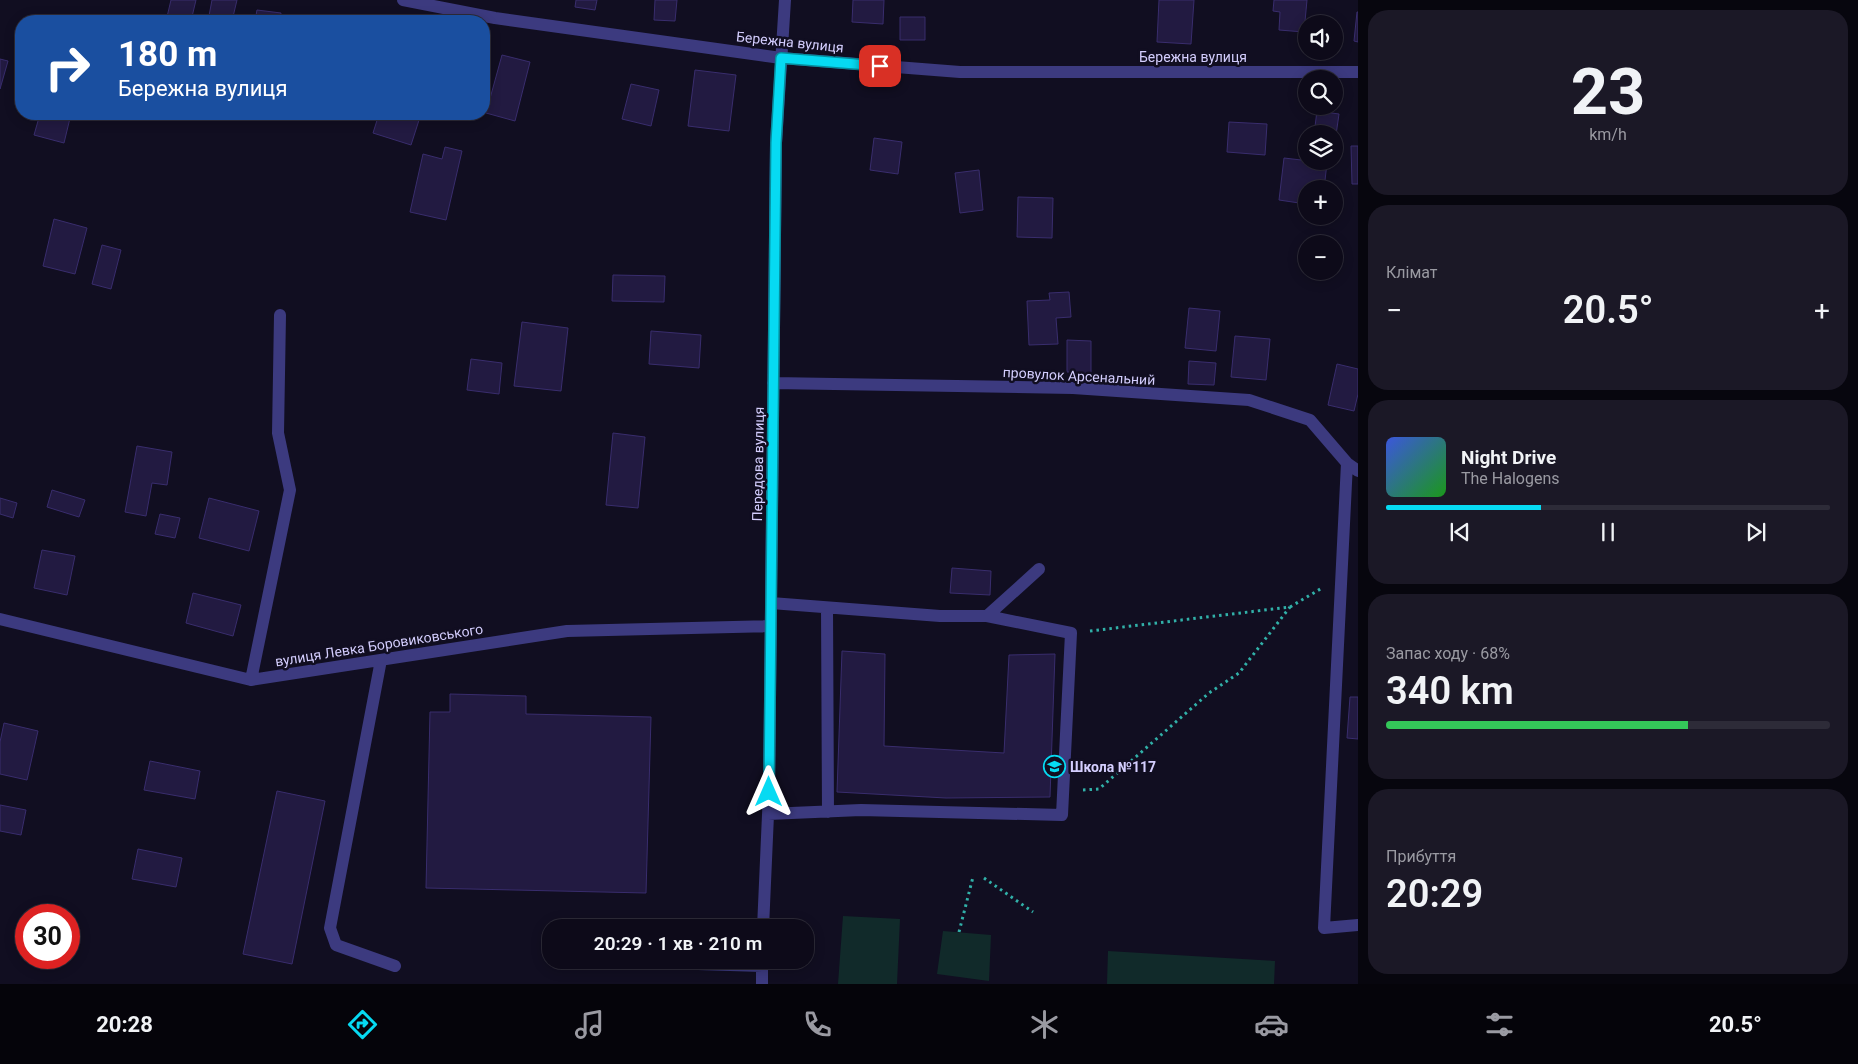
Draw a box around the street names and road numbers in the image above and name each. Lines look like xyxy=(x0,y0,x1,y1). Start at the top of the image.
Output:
street label: Бережна вулиця xyxy=(735,28,845,56)
street label: Бережна вулиця xyxy=(1139,49,1247,65)
street label: провулок Арсенальний xyxy=(1002,364,1156,388)
street label: Передова вулиця xyxy=(749,407,767,521)
street label: вулиця Левка Боровиковського xyxy=(274,621,484,669)

